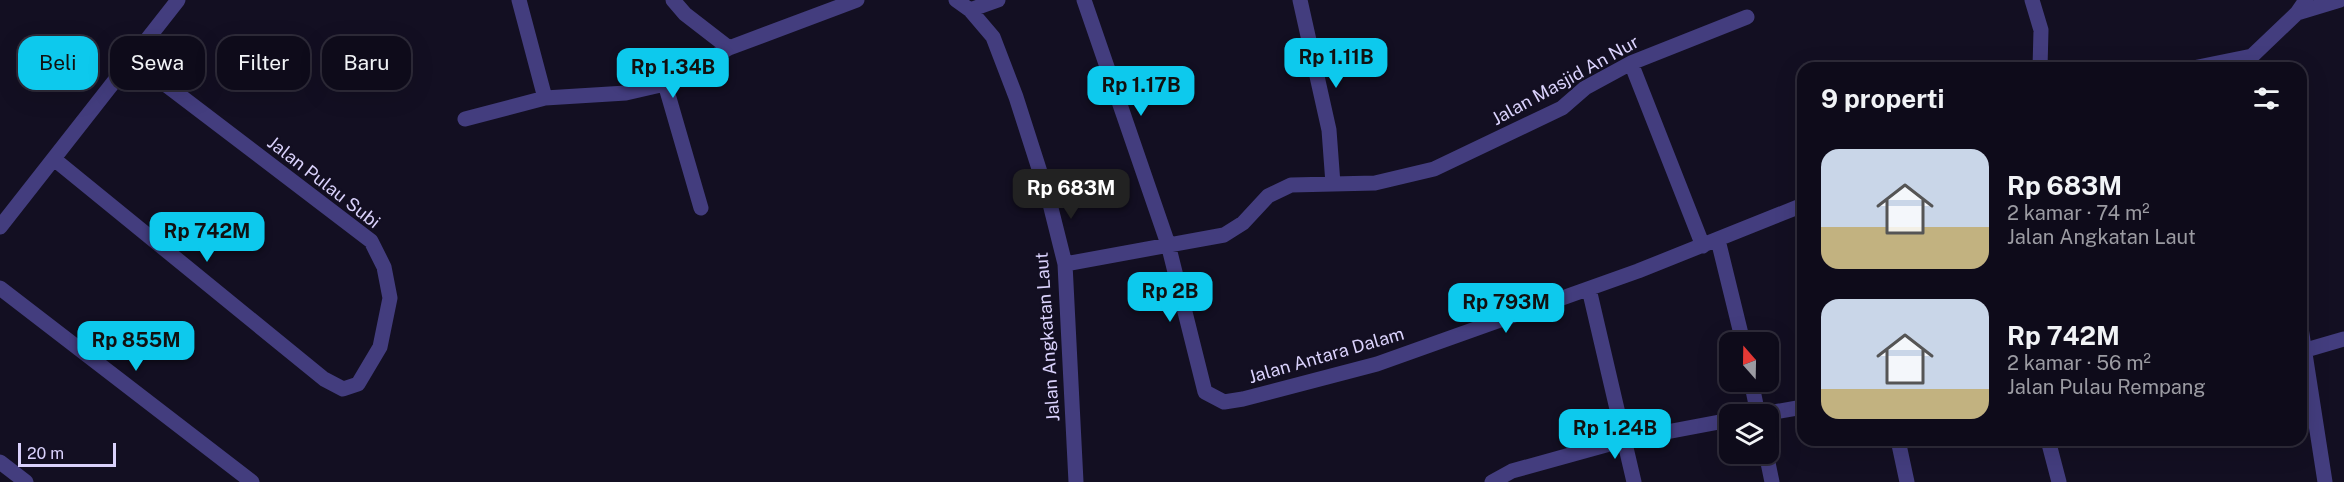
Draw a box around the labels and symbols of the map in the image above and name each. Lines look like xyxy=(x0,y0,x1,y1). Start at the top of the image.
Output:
street label: Jalan Masjid An Nur xyxy=(1488,31,1642,129)
pin: Rp 1.11B xyxy=(1274,38,1398,89)
pin: Rp 1.34B xyxy=(611,48,735,99)
pin: Rp 1.17B xyxy=(1079,66,1203,117)
street label: Jalan Pulau Subi xyxy=(264,132,384,232)
pin: Rp 683M xyxy=(1016,169,1126,220)
pin: Rp 742M xyxy=(152,212,262,263)
street label: Jalan Angkatan Laut xyxy=(1031,251,1063,423)
pin: Rp 2B xyxy=(1128,272,1212,323)
pin: Rp 793M xyxy=(1451,283,1561,334)
pin: Rp 855M xyxy=(81,321,191,372)
street label: Jalan Antara Dalam xyxy=(1246,323,1406,387)
north arrow xyxy=(1719,332,1779,392)
pin: Rp 1.24B xyxy=(1553,409,1677,460)
scale bar xyxy=(18,440,116,468)

